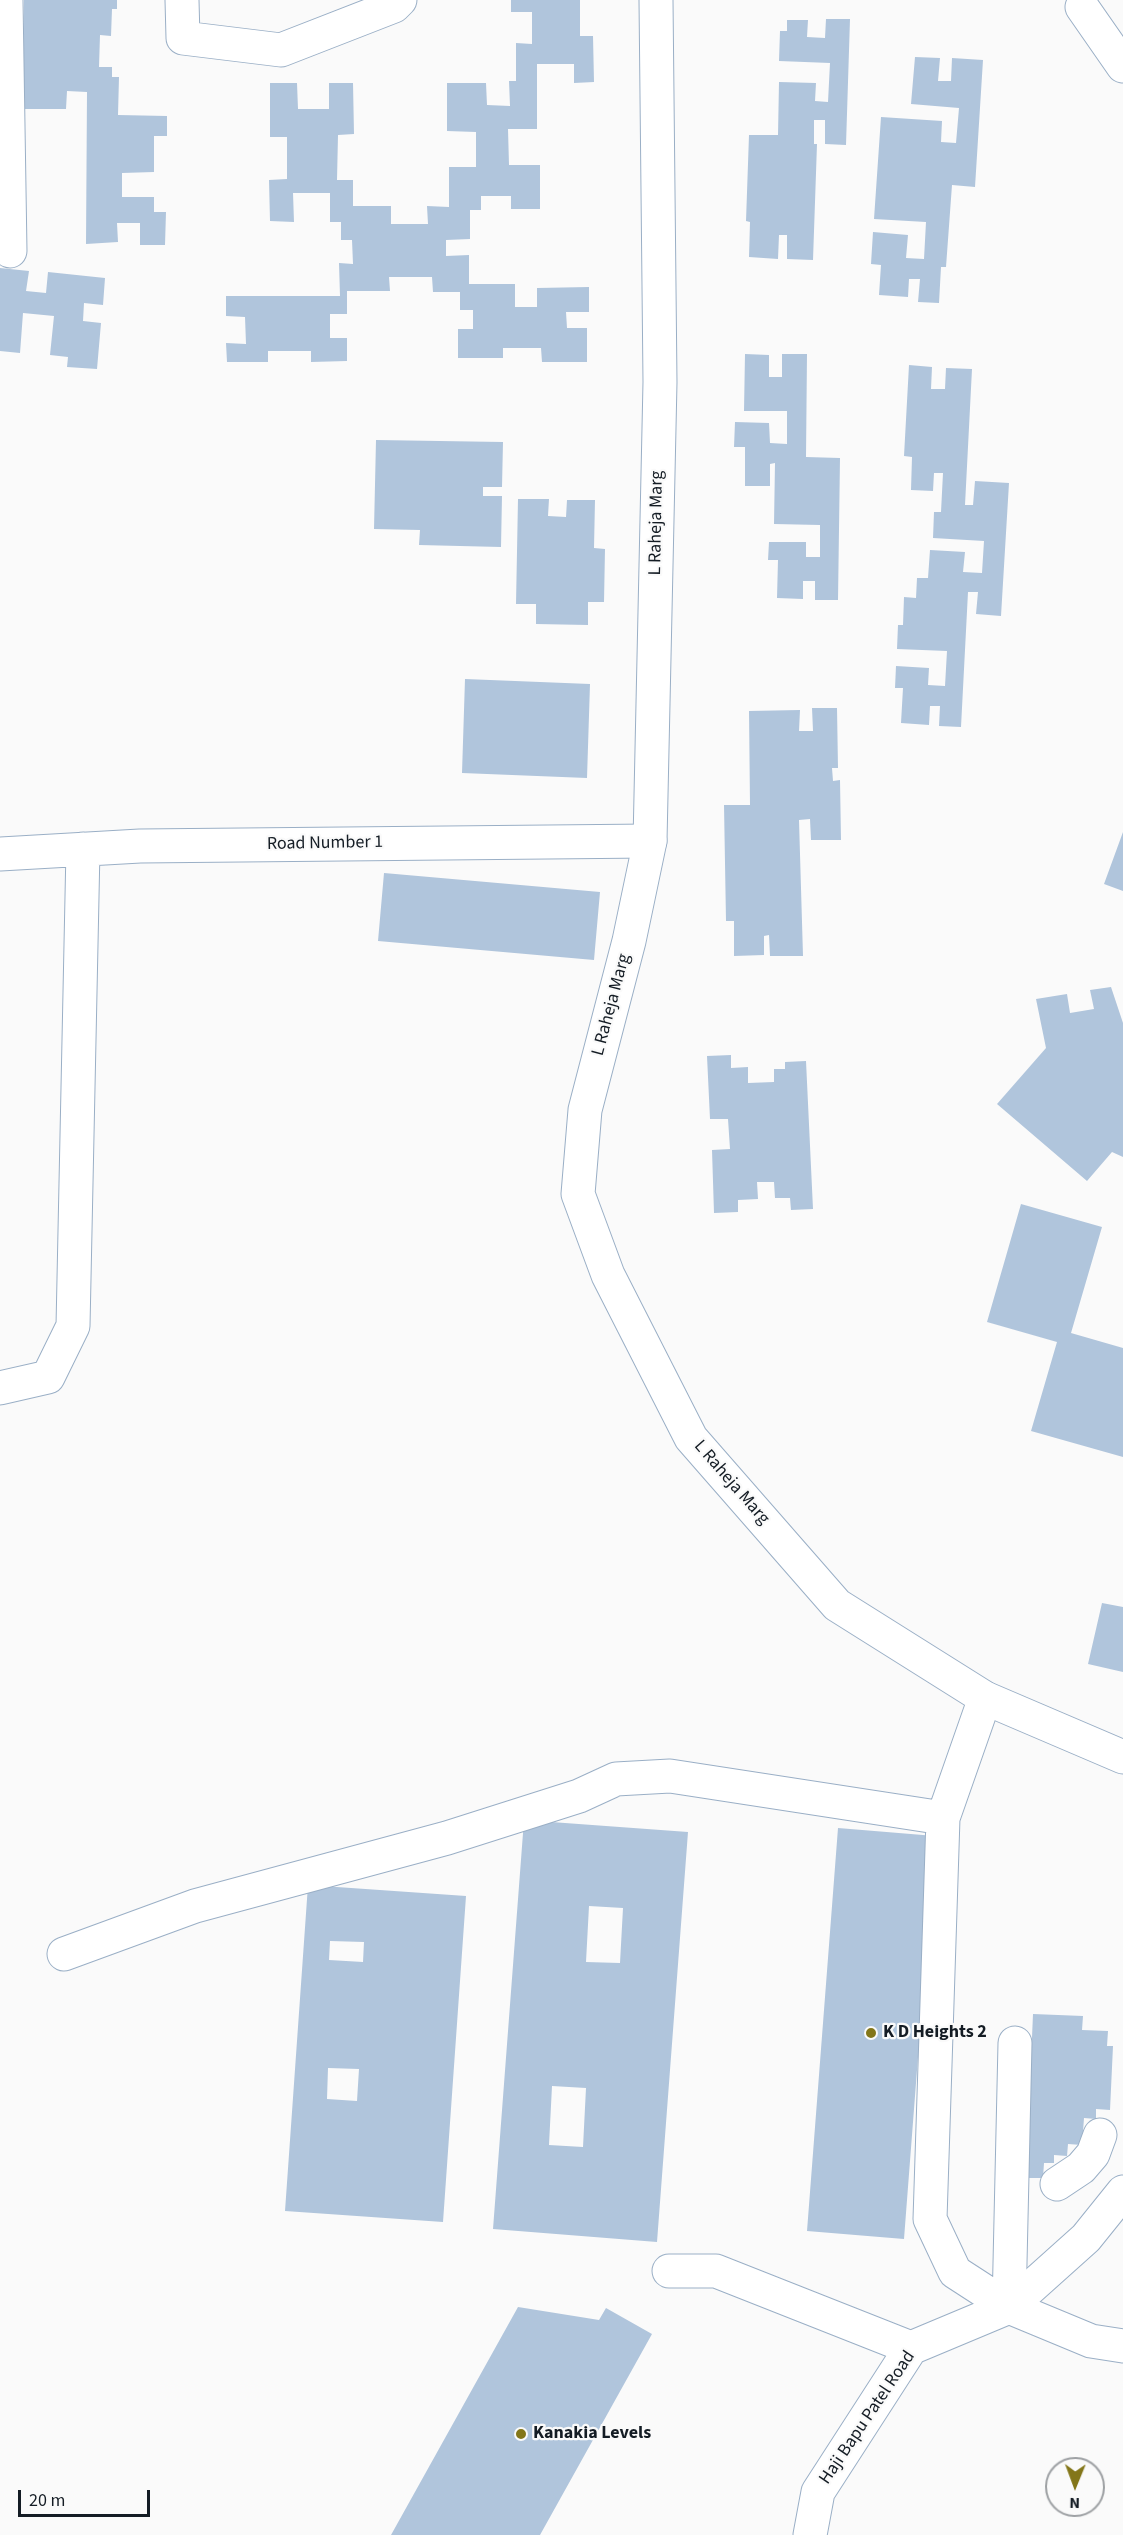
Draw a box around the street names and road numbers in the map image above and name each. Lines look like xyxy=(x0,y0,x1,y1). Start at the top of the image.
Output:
street label: L Raheja Marg xyxy=(645,470,669,576)
street label: Road Number 1 xyxy=(267,832,383,856)
street label: L Raheja Marg xyxy=(588,952,636,1058)
street label: L Raheja Marg xyxy=(688,1436,774,1530)
street label: Haji Bapu Patel Road xyxy=(815,2347,921,2489)

